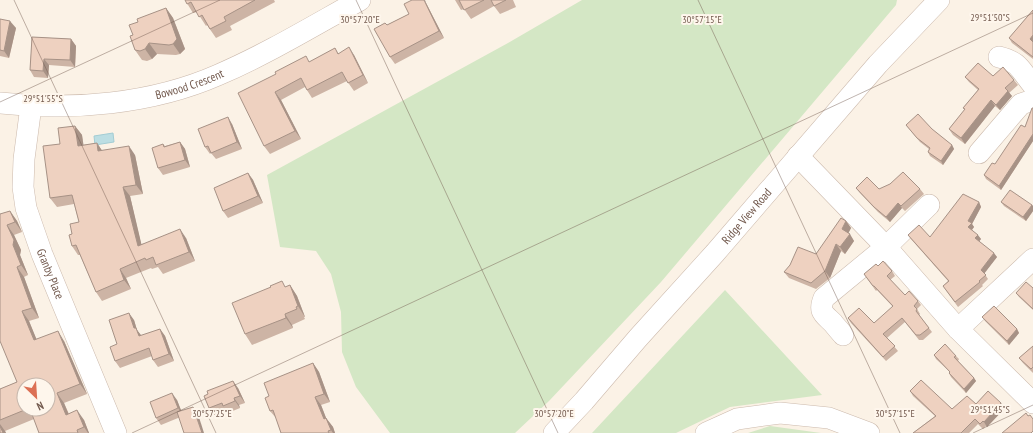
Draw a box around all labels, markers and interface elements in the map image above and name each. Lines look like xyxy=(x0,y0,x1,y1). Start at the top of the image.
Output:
text: 29°51'50"S xyxy=(970,11,1010,24)
text: 30°57'20"E xyxy=(340,13,380,26)
text: 30°57'15"E xyxy=(682,13,722,26)
street label: Bowood Crescent xyxy=(154,65,226,102)
text: 29°51'55"S xyxy=(23,92,63,105)
street label: Ridge View Road xyxy=(718,185,774,247)
street label: Granby Place xyxy=(34,247,68,301)
north arrow xyxy=(16,377,56,417)
text: N xyxy=(35,398,46,414)
text: 29°51'45"S xyxy=(970,403,1010,416)
text: 30°57'25"E xyxy=(192,407,232,420)
text: 30°57'20"E xyxy=(534,407,574,420)
text: 30°57'15"E xyxy=(875,407,915,420)

